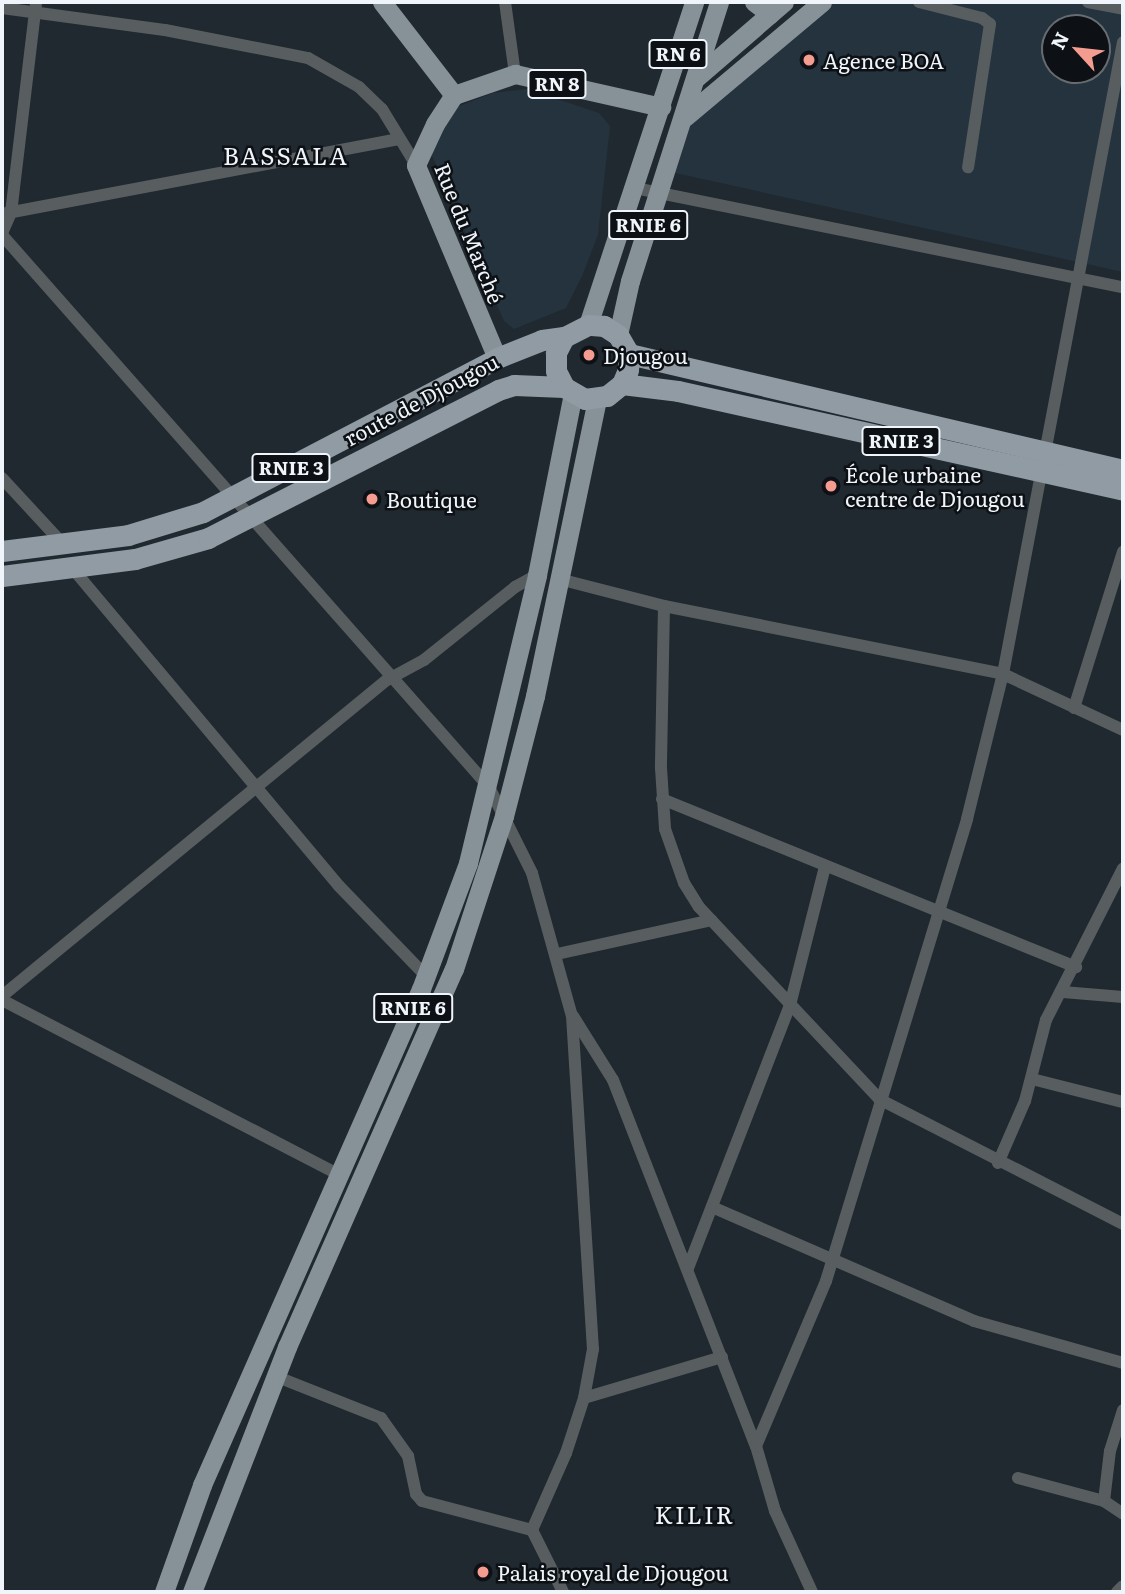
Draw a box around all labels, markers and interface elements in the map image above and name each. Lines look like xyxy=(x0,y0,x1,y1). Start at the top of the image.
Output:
north arrow xyxy=(1041,14,1111,84)
text: N xyxy=(1043,27,1075,54)
road number: RN 6 xyxy=(648,38,708,70)
place label: Agence BOA xyxy=(823,47,944,73)
marker: Agence BOA xyxy=(801,52,817,68)
road number: RN 8 xyxy=(527,68,587,100)
district label: BASSALA xyxy=(224,141,348,169)
street label: Rue du Marché xyxy=(430,159,510,307)
road number: RNIE 6 xyxy=(608,210,688,241)
place label: Djougou xyxy=(603,342,688,368)
marker: Djougou xyxy=(581,347,597,363)
street label: route de Djougou xyxy=(340,348,502,450)
road number: RNIE 3 xyxy=(861,426,941,456)
road number: RNIE 3 xyxy=(251,453,331,484)
place label: École urbaine centre de Djougou xyxy=(845,461,1025,511)
marker: École urbaine centre de Djougou xyxy=(823,478,839,494)
place label: Boutique xyxy=(386,486,477,512)
marker: Boutique xyxy=(364,491,380,507)
road number: RNIE 6 xyxy=(373,992,453,1024)
district label: KILIR xyxy=(655,1500,735,1528)
place label: Palais royal de Djougou xyxy=(497,1559,729,1585)
marker: Palais royal de Djougou xyxy=(475,1564,491,1580)

